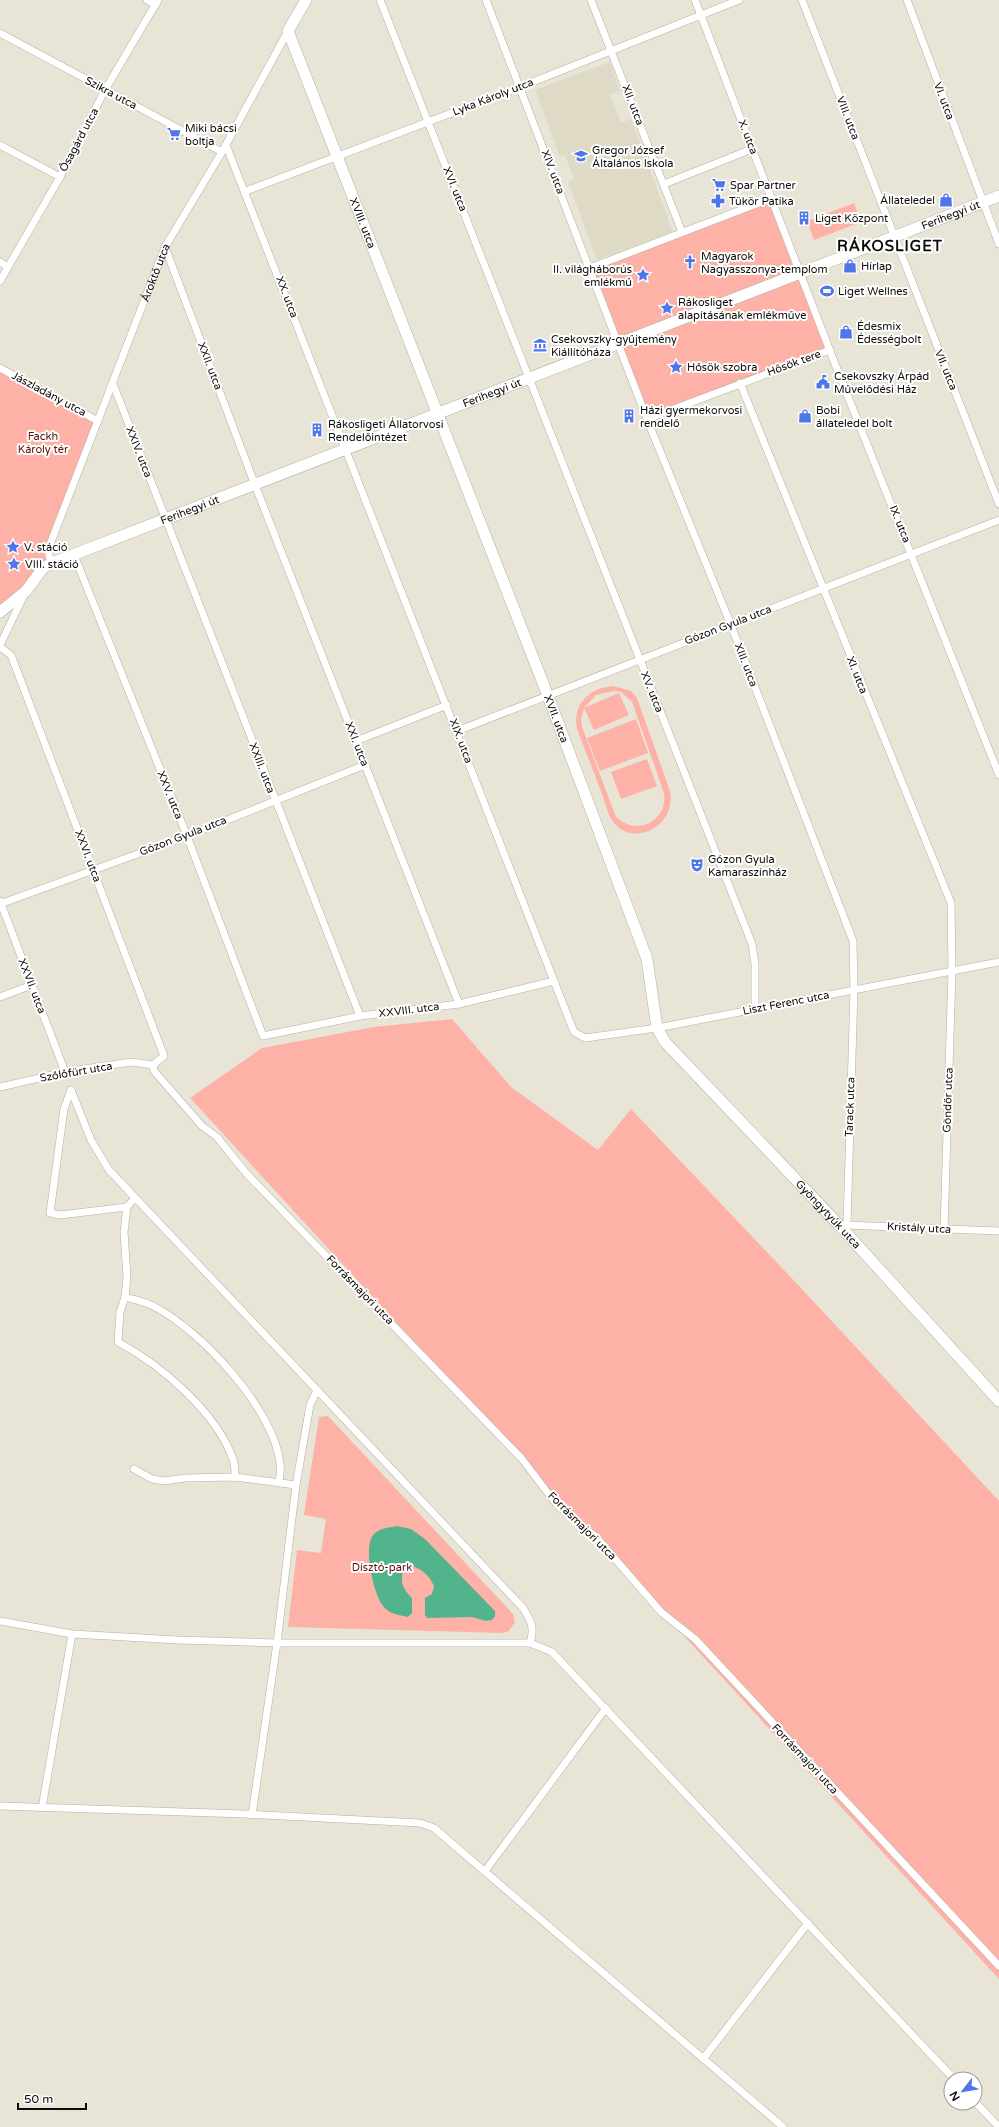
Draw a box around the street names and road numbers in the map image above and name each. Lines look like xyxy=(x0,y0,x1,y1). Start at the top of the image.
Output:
street label: Szikra utca xyxy=(83,74,139,112)
street label: Lyka Károly utca xyxy=(451,76,535,118)
street label: VI. utca xyxy=(931,80,957,122)
street label: XII. utca xyxy=(619,83,647,127)
street label: VIII. utca xyxy=(834,94,862,142)
street label: Ősagárd utca xyxy=(56,105,101,174)
street label: X. utca xyxy=(735,118,761,156)
street label: XIV. utca xyxy=(539,148,567,196)
street label: XVI. utca xyxy=(440,165,470,213)
street label: XVIII. utca xyxy=(347,196,379,250)
street label: Ferihegyi út xyxy=(919,198,982,232)
street label: Ároktő utca xyxy=(137,241,172,303)
street label: XX. utca xyxy=(273,274,301,320)
street label: XXII. utca xyxy=(195,340,225,392)
street label: Hősök tere xyxy=(765,347,823,379)
street label: VII. utca xyxy=(932,348,960,392)
street label: Jászladány utca xyxy=(10,369,88,419)
street label: Ferihegyi út xyxy=(461,375,523,410)
street label: XXIV. utca xyxy=(123,425,155,479)
street label: Ferihegyi út xyxy=(159,492,221,527)
street label: IX. utca xyxy=(887,503,913,545)
street label: Gózon Gyula utca xyxy=(683,602,773,648)
street label: XIII. utca xyxy=(732,641,760,689)
street label: XI. utca xyxy=(844,654,870,696)
street label: XV. utca xyxy=(638,670,666,714)
street label: XVII. utca xyxy=(542,693,571,744)
street label: XIX. utca xyxy=(447,717,475,765)
street label: XXI. utca xyxy=(343,720,371,768)
street label: XXIII. utca xyxy=(246,741,278,795)
street label: XXV. utca xyxy=(154,769,186,821)
street label: Gózon Gyula utca xyxy=(138,813,228,859)
street label: XXVI. utca xyxy=(72,828,104,884)
street label: XXVII. utca xyxy=(16,957,48,1015)
street label: Liszt Ferenc utca xyxy=(742,988,830,1018)
street label: XXVIII. utca xyxy=(378,1000,440,1020)
street label: Szőlőfürt utca xyxy=(39,1059,113,1085)
street label: Göndör utca xyxy=(940,1067,956,1133)
street label: Tarack utca xyxy=(842,1077,858,1137)
street label: Gyöngytyúk utca xyxy=(793,1177,864,1251)
street label: Kristály utca xyxy=(887,1220,951,1236)
street label: Forrásmajori utca xyxy=(324,1253,396,1327)
street label: Forrásmajori utca xyxy=(545,1489,619,1563)
street label: Forrásmajori utca xyxy=(769,1721,841,1797)

